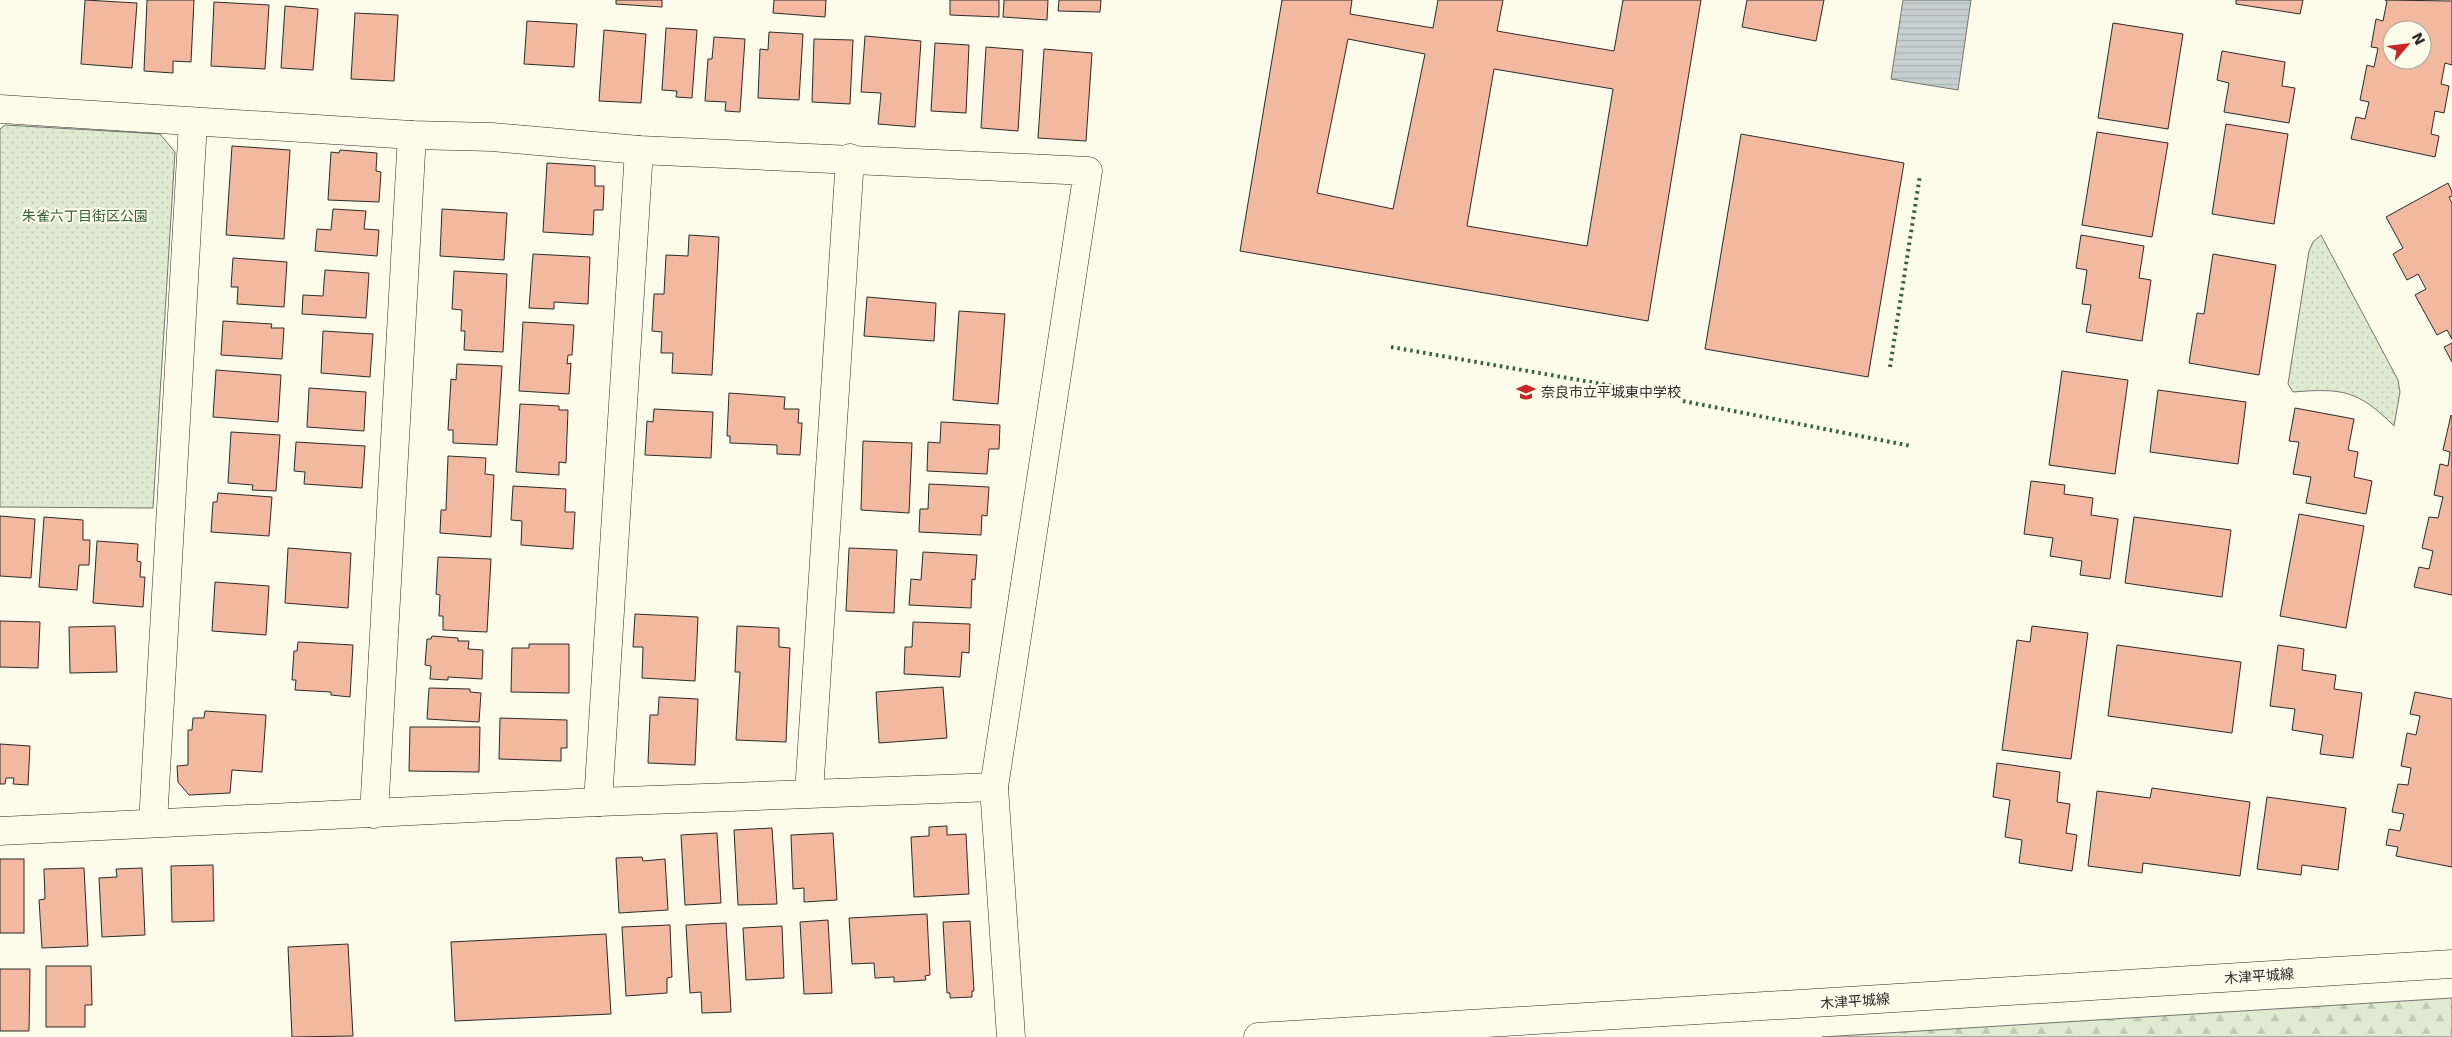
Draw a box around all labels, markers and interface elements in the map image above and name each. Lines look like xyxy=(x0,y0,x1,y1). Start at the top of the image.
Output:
north arrow xyxy=(2382,20,2432,70)
text: N xyxy=(2409,30,2428,48)
park label: 朱雀六丁目街区公園 xyxy=(22,208,148,224)
school or university icon: 奈良市立平城東中学校 xyxy=(1515,381,1537,403)
place label: 奈良市立平城東中学校 xyxy=(1541,384,1681,400)
street label: 木津平城線 xyxy=(2224,966,2294,986)
street label: 木津平城線 xyxy=(1820,991,1890,1011)

